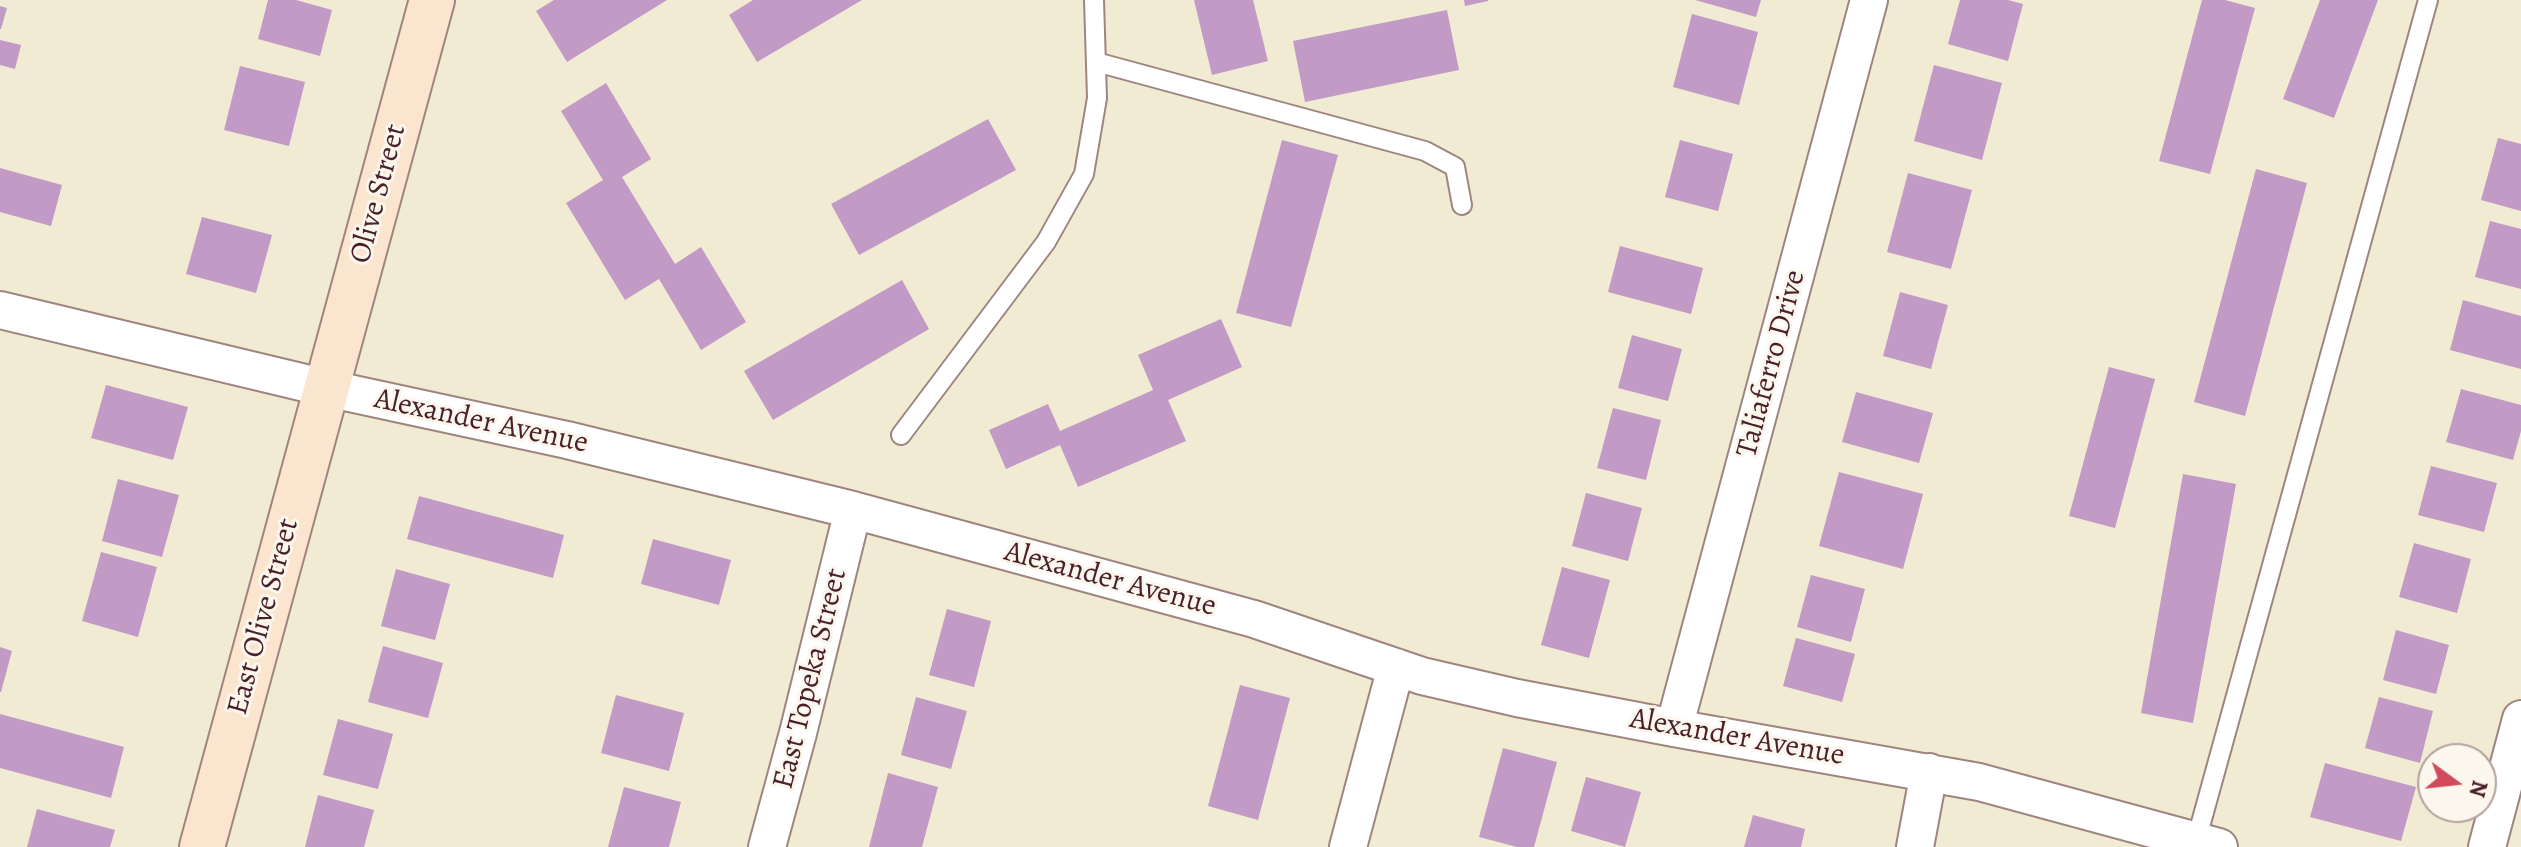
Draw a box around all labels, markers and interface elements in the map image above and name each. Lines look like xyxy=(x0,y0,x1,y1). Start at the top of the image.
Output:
street label: Olive Street xyxy=(343,120,415,268)
street label: Taliaferro Drive xyxy=(1730,266,1814,462)
street label: Alexander Avenue xyxy=(371,382,591,462)
street label: East Olive Street xyxy=(221,515,307,719)
street label: Alexander Avenue xyxy=(1000,534,1220,626)
street label: East Topeka Street xyxy=(766,565,856,793)
street label: Alexander Avenue xyxy=(1627,701,1847,775)
north arrow xyxy=(2417,743,2497,823)
text: N xyxy=(2462,777,2495,800)

